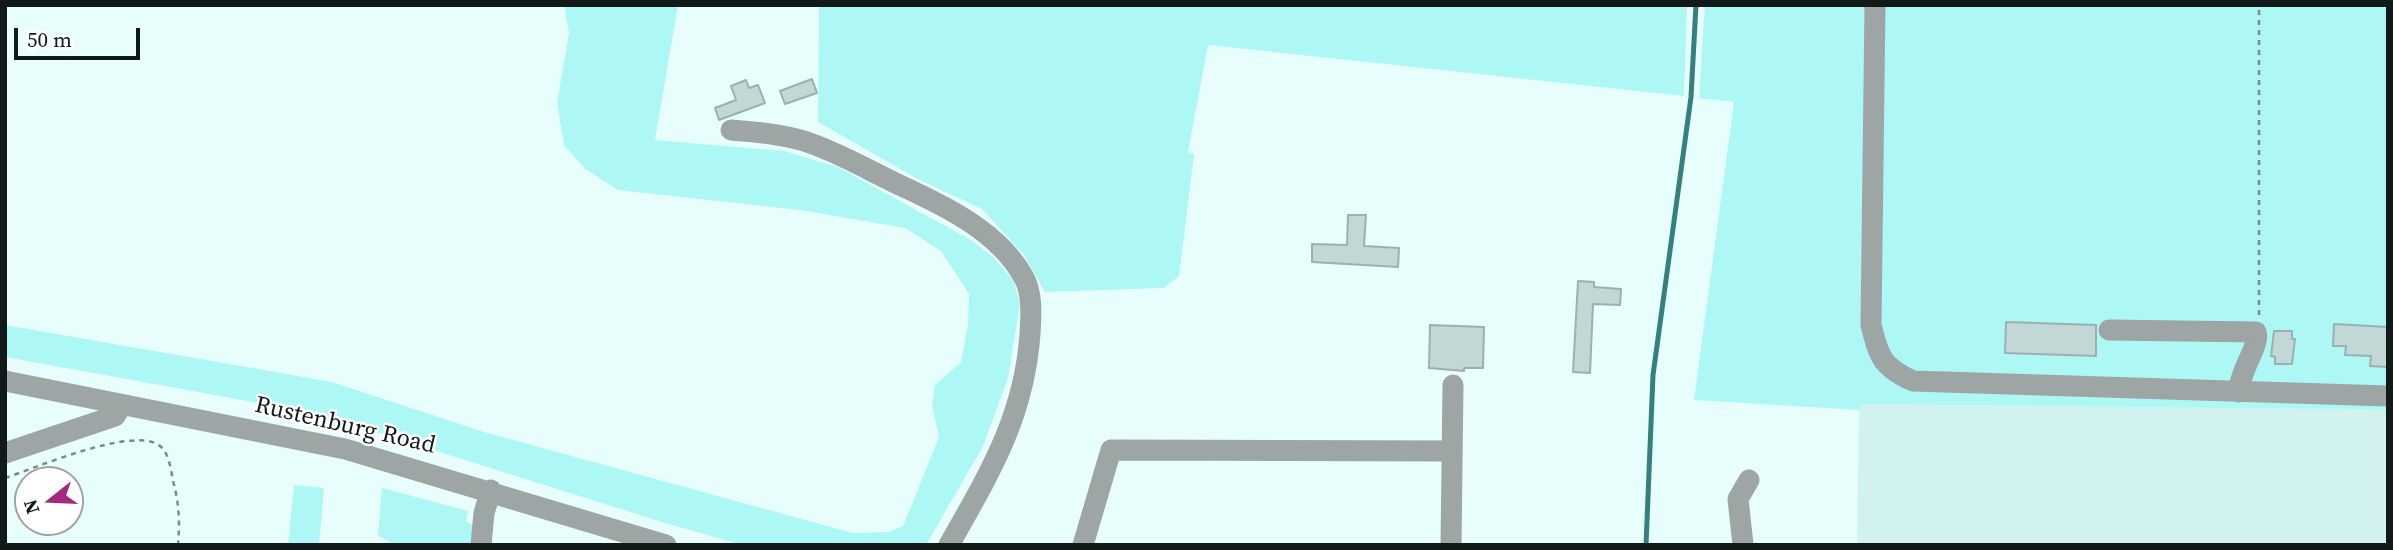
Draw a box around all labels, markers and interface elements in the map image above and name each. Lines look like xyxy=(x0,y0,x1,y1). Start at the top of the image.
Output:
scale bar xyxy=(18,14,144,58)
text: 50 m xyxy=(27,25,72,54)
street label: Rustenburg Road xyxy=(252,391,438,461)
north arrow xyxy=(14,466,84,536)
text: N xyxy=(16,496,45,517)

